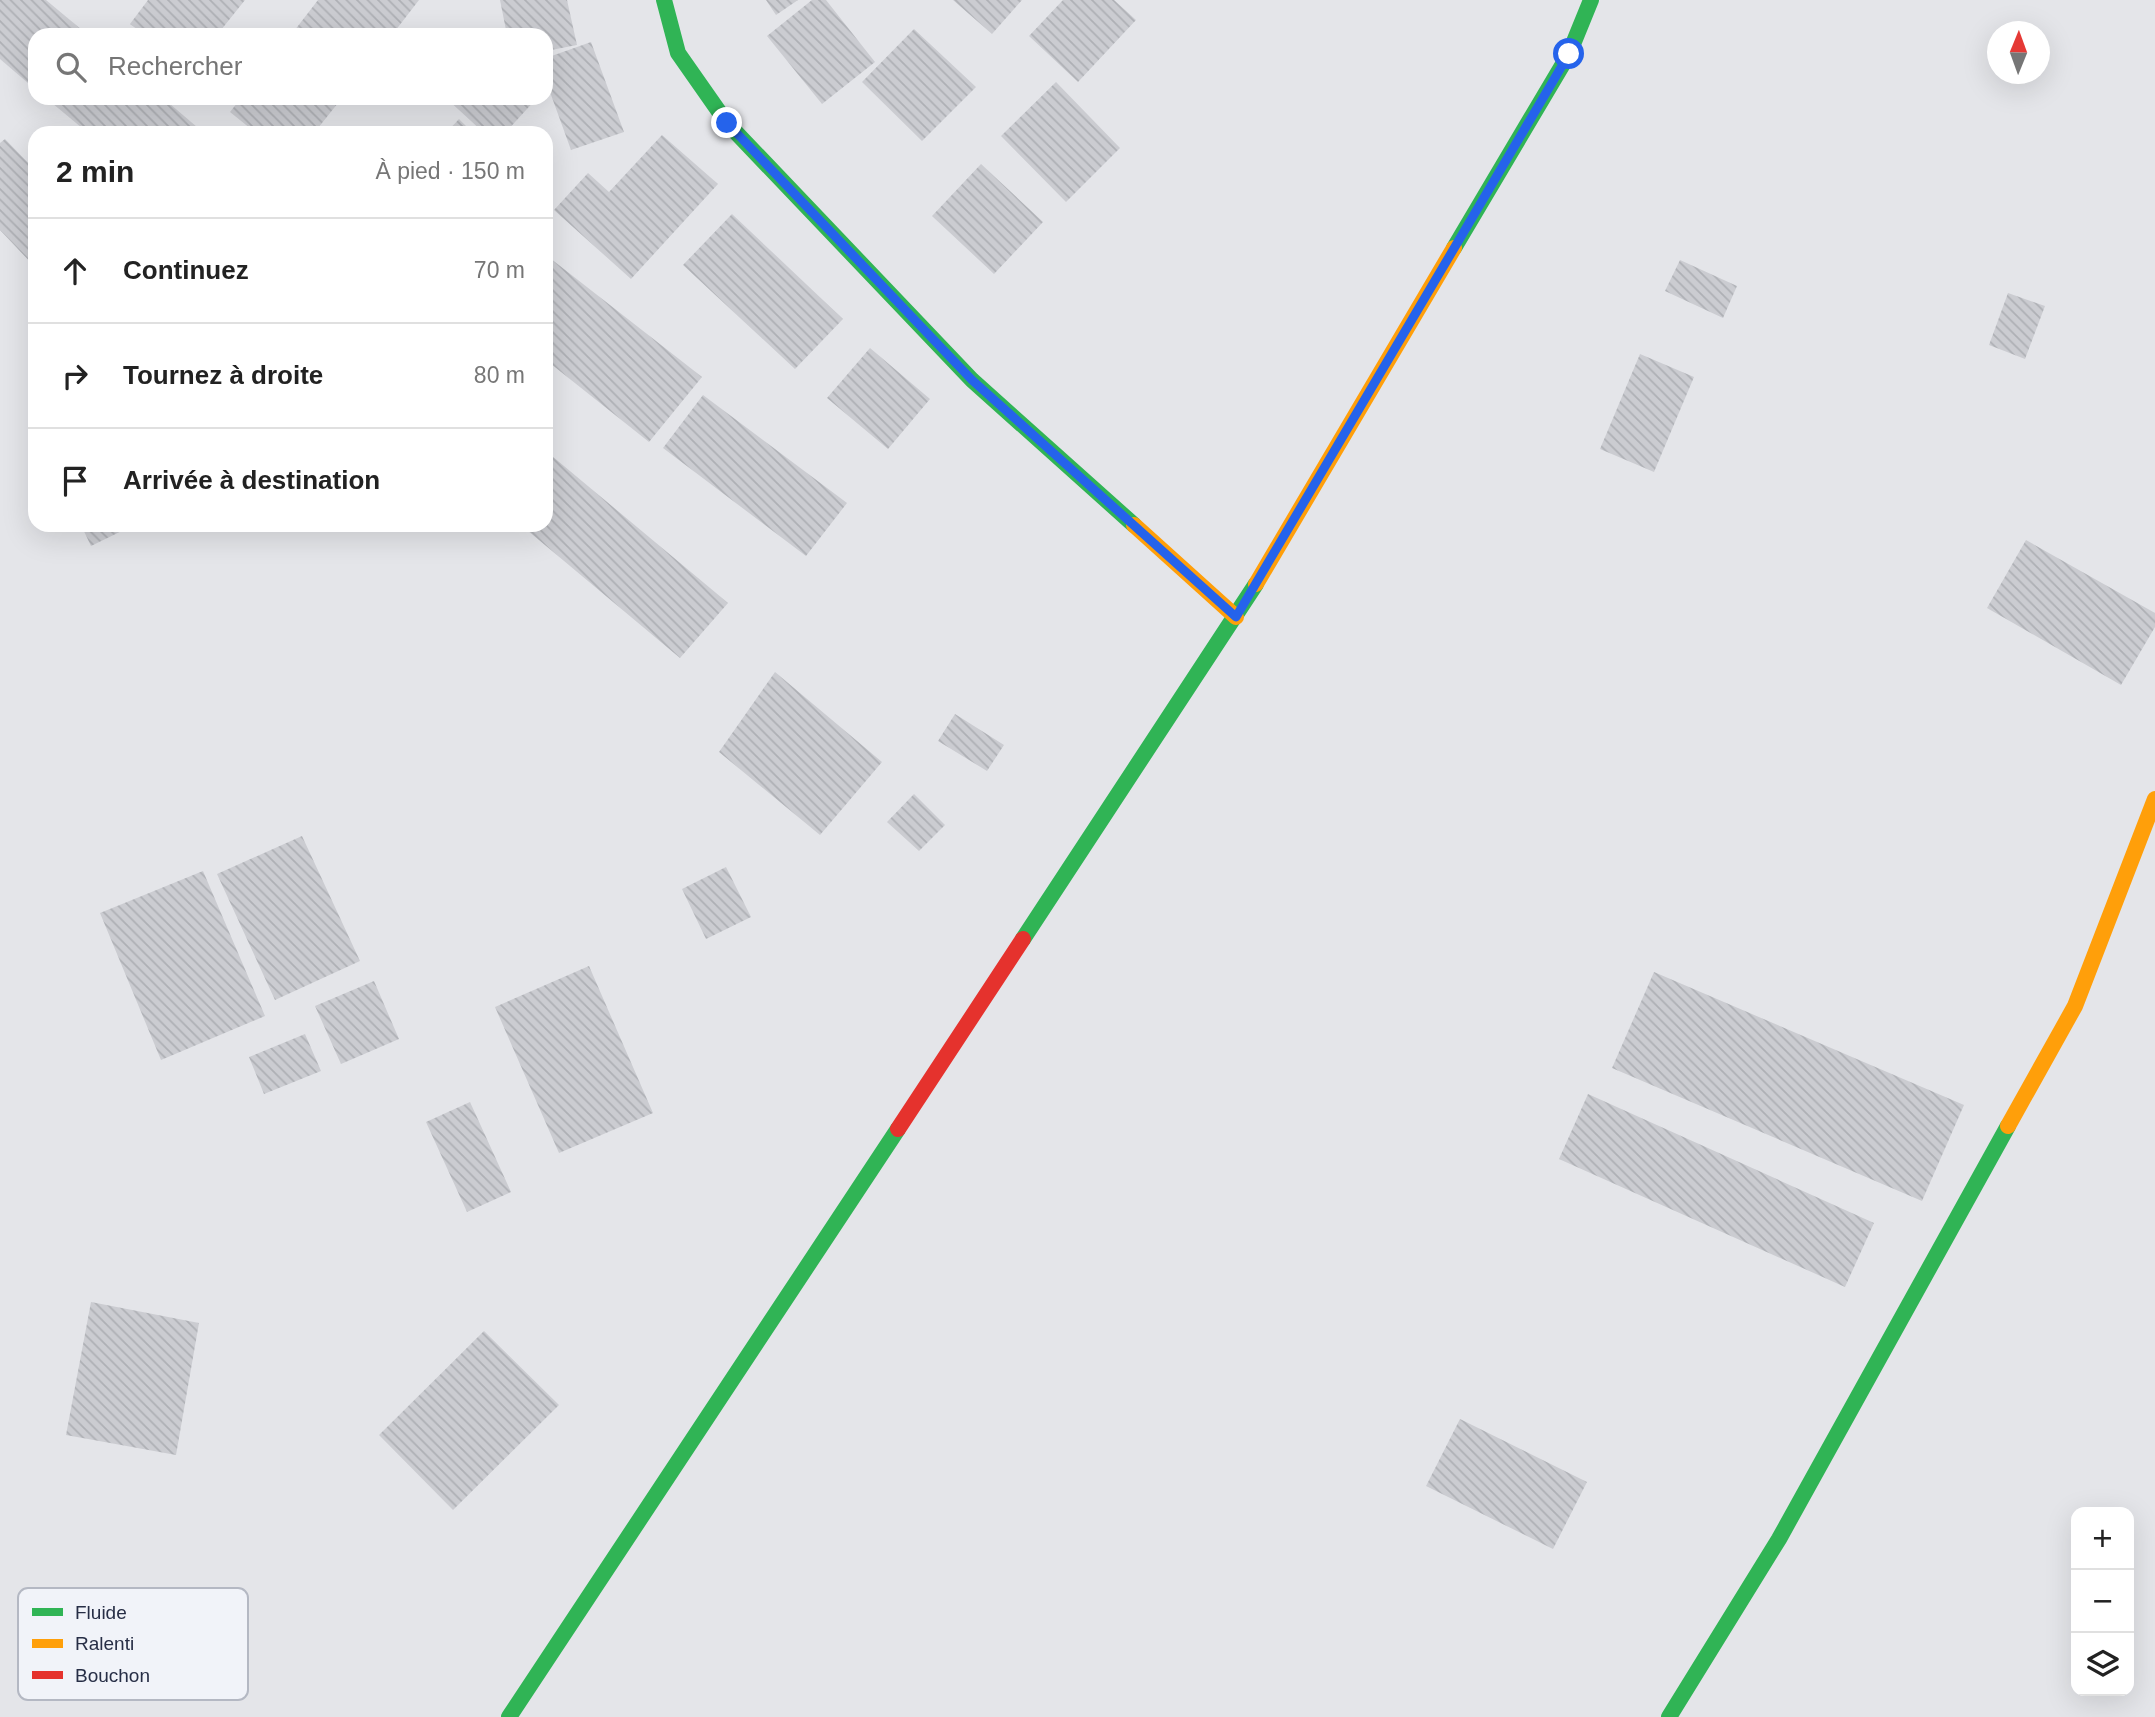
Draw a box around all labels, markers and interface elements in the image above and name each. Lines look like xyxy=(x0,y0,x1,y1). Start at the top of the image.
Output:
north arrow xyxy=(1987,21,2050,84)
search box xyxy=(28,28,553,105)
route start xyxy=(1553,38,1584,69)
icon: search xyxy=(52,48,90,86)
text: Rechercher xyxy=(108,51,242,81)
route end xyxy=(711,107,742,138)
text: 2 min xyxy=(56,155,134,188)
text: À pied · 150 m xyxy=(375,158,525,184)
icon: ahead xyxy=(56,252,94,290)
text: Continuez xyxy=(123,255,249,285)
text: 70 m xyxy=(474,257,525,283)
icon: right xyxy=(56,357,94,395)
text: Tournez à droite xyxy=(123,360,323,390)
text: 80 m xyxy=(474,362,525,388)
icon: arrive xyxy=(56,462,94,500)
text: Arrivée à destination xyxy=(123,465,380,495)
map controls xyxy=(2071,1507,2134,1696)
button: + xyxy=(2071,1507,2134,1570)
button: − xyxy=(2071,1570,2134,1633)
legend xyxy=(18,1588,248,1700)
text: Fluide xyxy=(75,1602,127,1623)
text: Ralenti xyxy=(75,1633,134,1654)
button: layers xyxy=(2071,1633,2134,1696)
text: Bouchon xyxy=(75,1665,150,1686)

